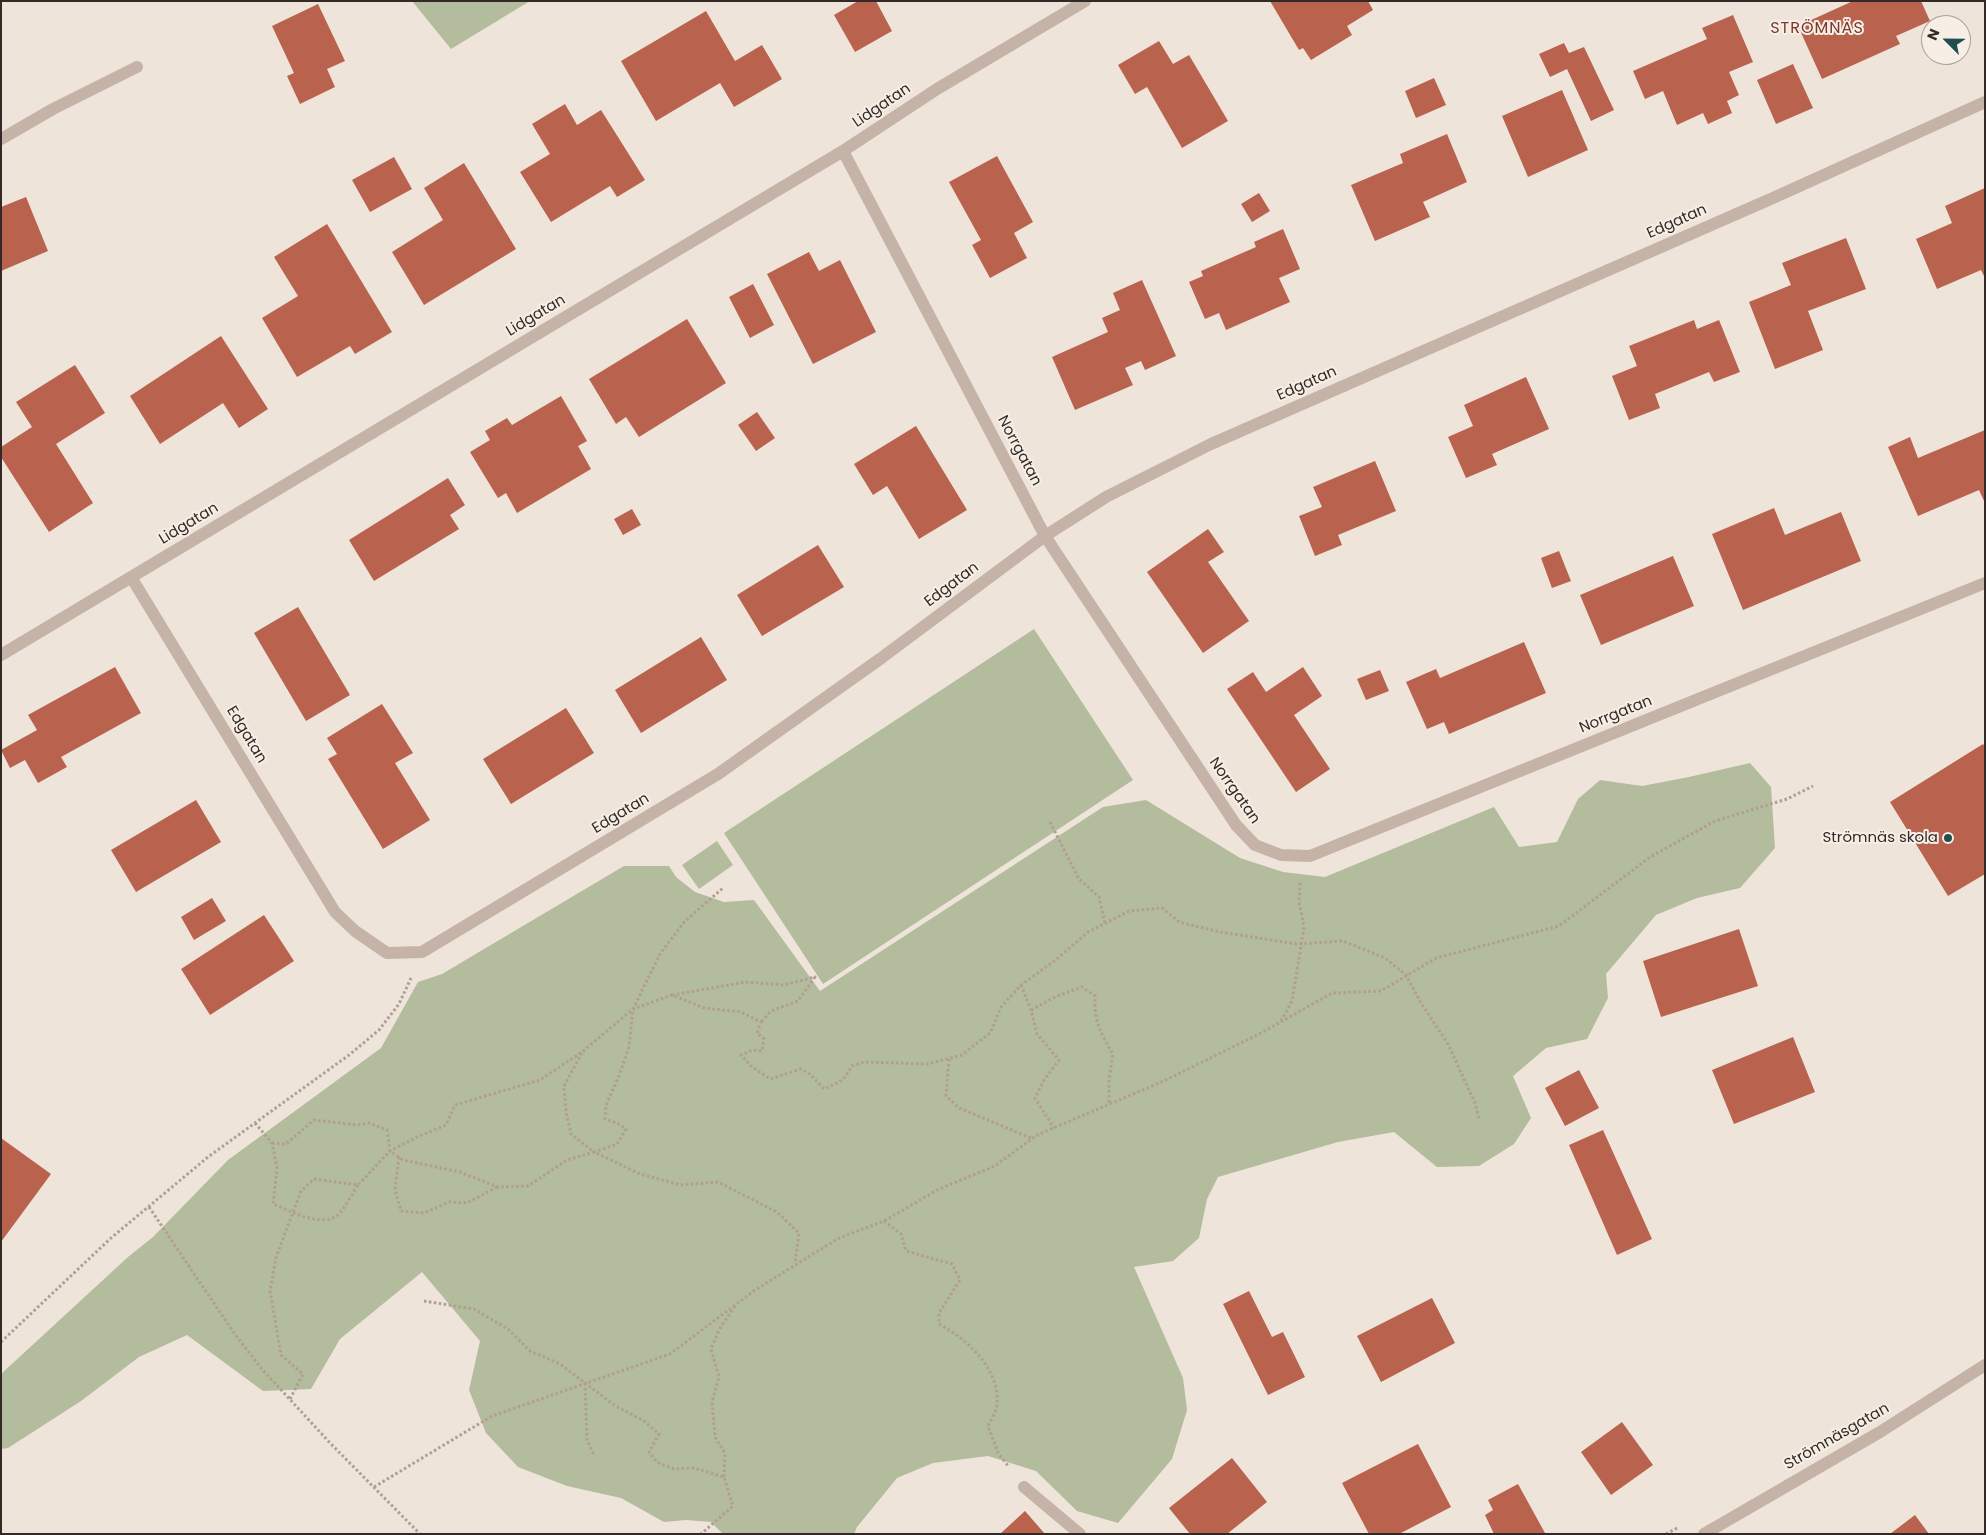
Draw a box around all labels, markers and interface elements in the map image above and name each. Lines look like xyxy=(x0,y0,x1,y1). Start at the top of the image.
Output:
north arrow xyxy=(1921,15,1971,65)
district label: STRÖMNÄS xyxy=(1769,19,1865,39)
text: N xyxy=(1922,26,1944,43)
street label: Lidgatan xyxy=(850,80,914,132)
street label: Edgatan xyxy=(1644,201,1710,243)
street label: Lidgatan xyxy=(503,291,569,341)
street label: Edgatan xyxy=(1274,363,1340,405)
street label: Norrgatan xyxy=(993,413,1045,489)
street label: Lidgatan xyxy=(156,499,222,549)
street label: Edgatan xyxy=(921,559,983,611)
street label: Norrgatan xyxy=(1577,692,1655,738)
street label: Edgatan xyxy=(222,703,270,767)
street label: Norrgatan xyxy=(1205,754,1263,828)
street label: Edgatan xyxy=(589,790,653,838)
place label: Strömnäs skola xyxy=(1823,829,1938,847)
marker: Strömnäs skola xyxy=(1942,832,1954,844)
street label: Strömnäsgatan xyxy=(1781,1400,1893,1474)

